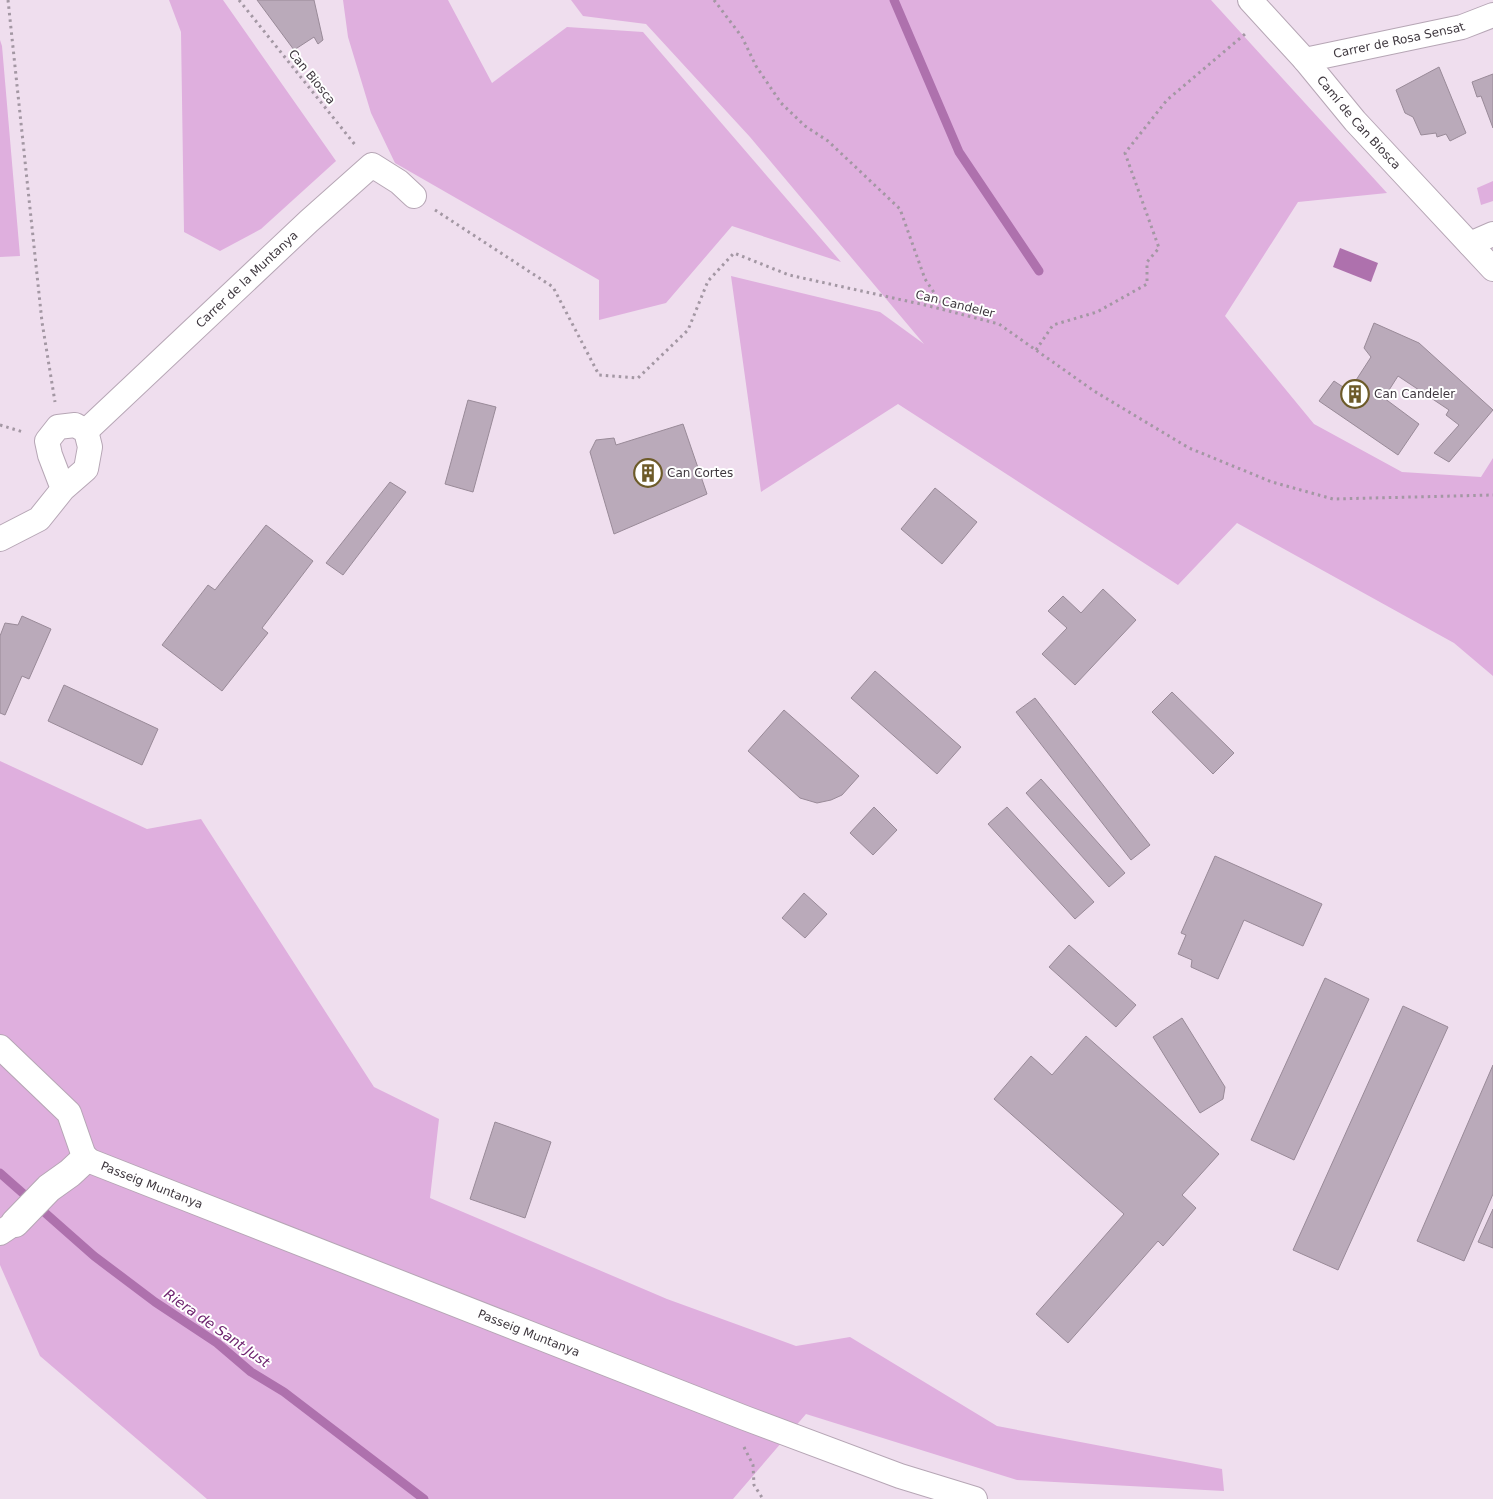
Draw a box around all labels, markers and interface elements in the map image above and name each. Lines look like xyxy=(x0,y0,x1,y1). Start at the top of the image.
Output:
street label: Carrer de Rosa Sensat xyxy=(1332,19,1467,61)
street label: Can Biosca xyxy=(286,47,338,107)
street label: Camí de Can Biosca xyxy=(1314,73,1404,172)
street label: Carrer de la Muntanya xyxy=(193,228,301,331)
street label: Can Candeler xyxy=(914,287,996,321)
building icon: Can Candeler xyxy=(1340,379,1370,409)
place label: Can Candeler xyxy=(1374,387,1455,401)
building icon: Can Cortes xyxy=(633,458,663,488)
place label: Can Cortes xyxy=(667,466,733,480)
street label: Passeig Muntanya xyxy=(99,1159,205,1212)
water label: Riera de Sant Just xyxy=(161,1286,273,1371)
street label: Passeig Muntanya xyxy=(476,1307,582,1360)

